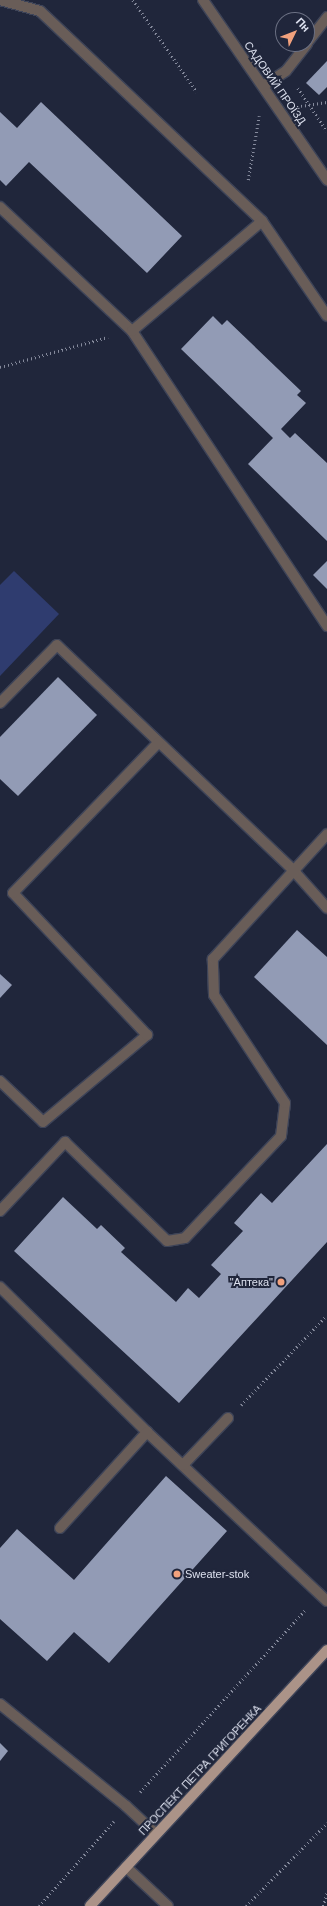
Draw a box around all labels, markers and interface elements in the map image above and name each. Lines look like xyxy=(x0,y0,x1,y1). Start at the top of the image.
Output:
north arrow xyxy=(275,12,315,52)
text: Пн xyxy=(294,15,312,34)
street label: САДОВИЙ ПРОЇЗД xyxy=(241,39,309,127)
place label: "Аптека" xyxy=(230,1275,273,1289)
marker: "Аптека" xyxy=(276,1277,286,1287)
place label: Sweater-stok xyxy=(185,1567,249,1581)
marker: Sweater-stok xyxy=(172,1569,182,1579)
street label: ПРОСПЕКТ ПЕТРА ГРИГОРЕНКА xyxy=(136,1702,264,1838)

